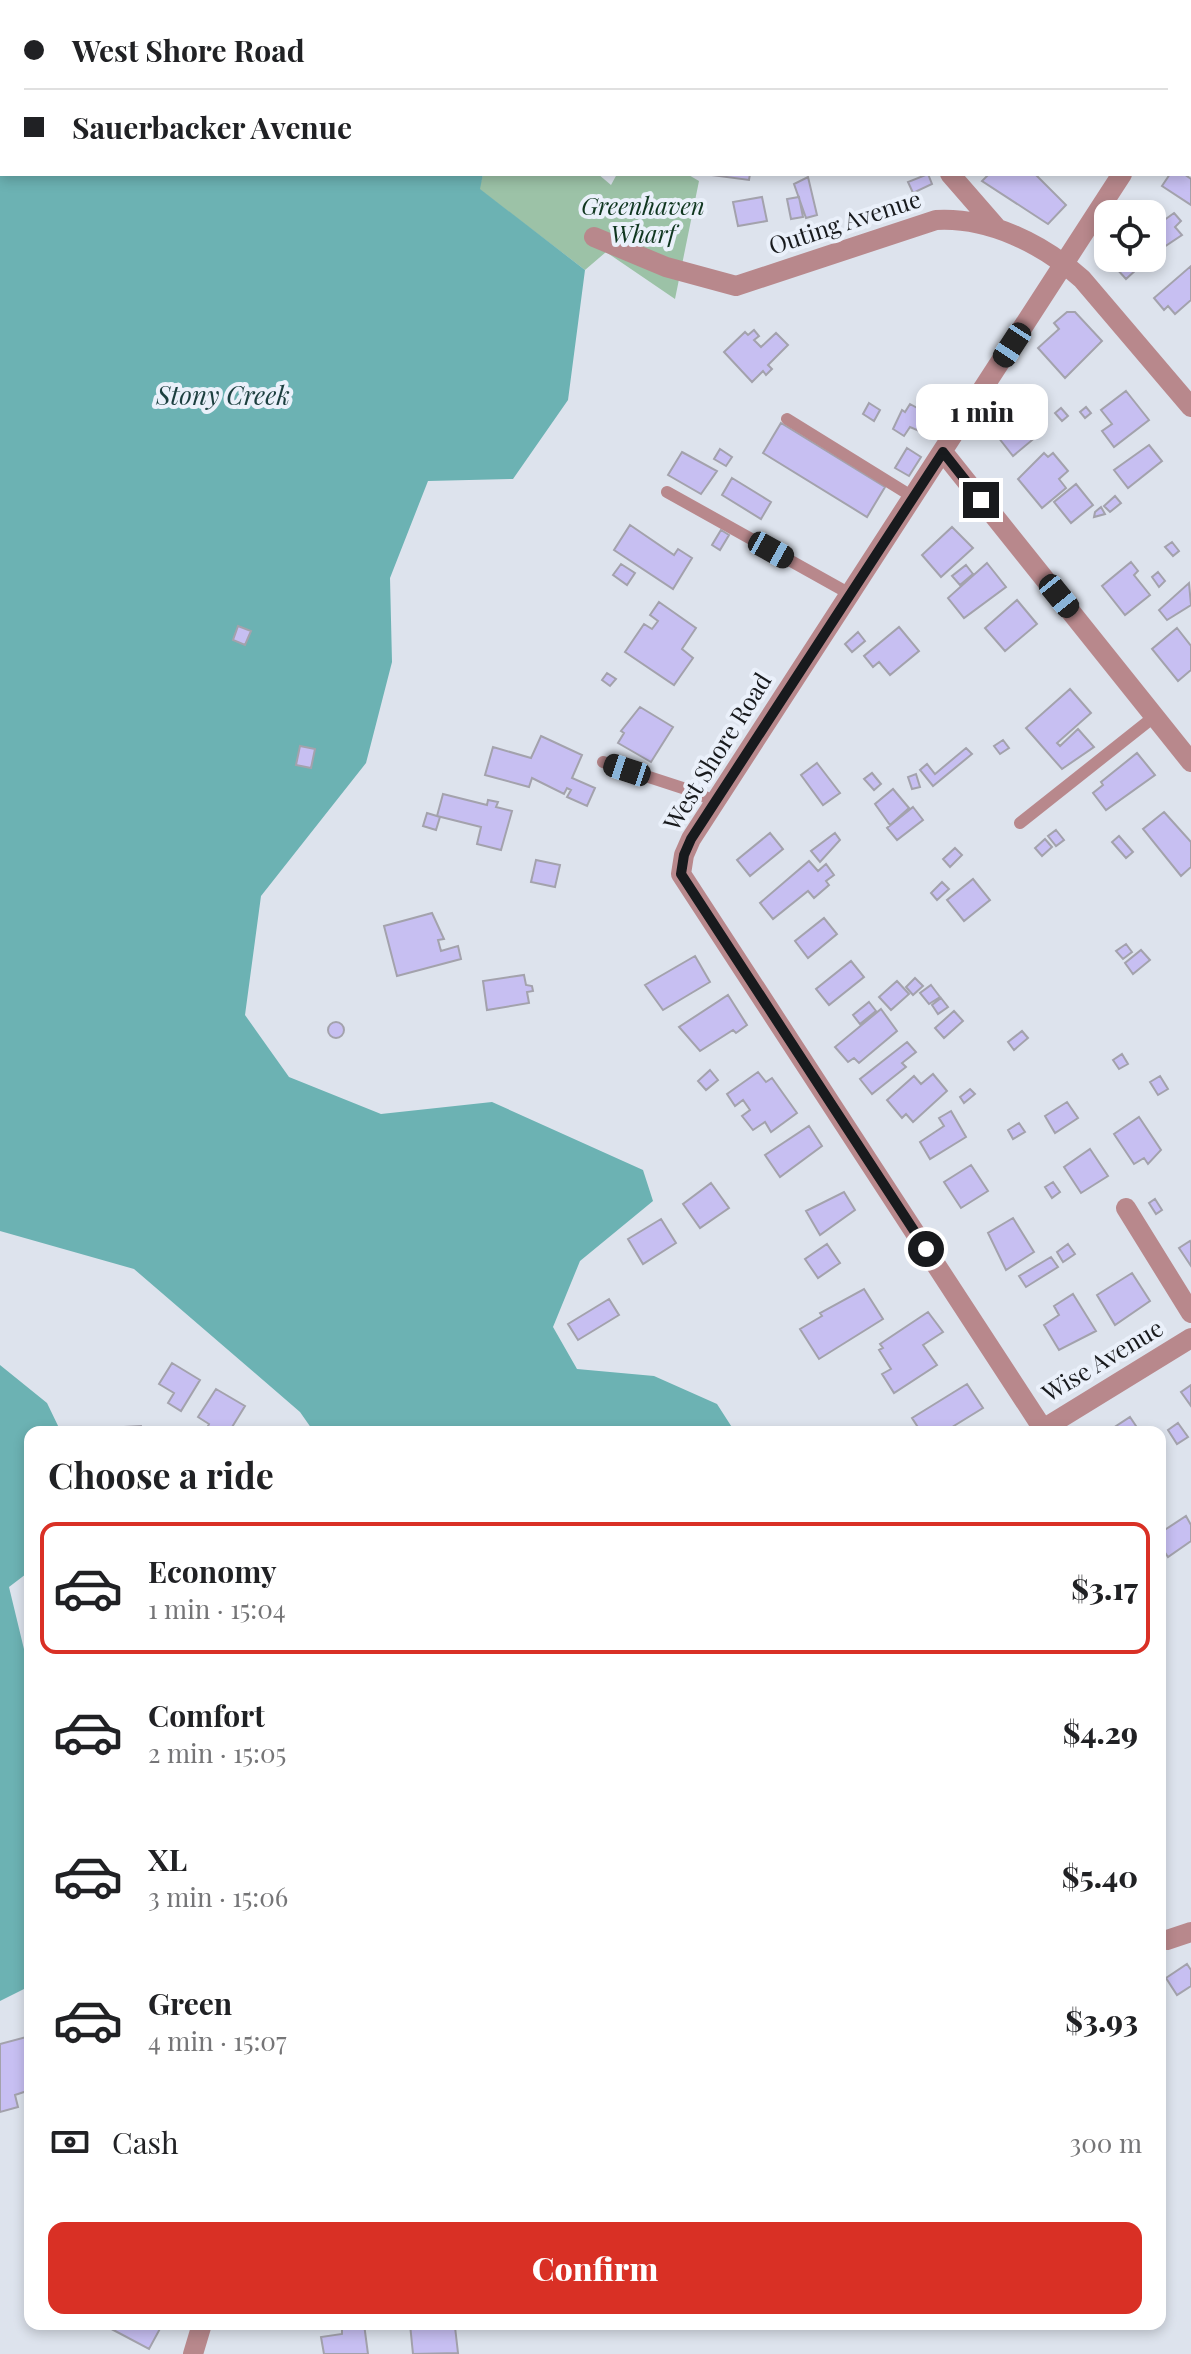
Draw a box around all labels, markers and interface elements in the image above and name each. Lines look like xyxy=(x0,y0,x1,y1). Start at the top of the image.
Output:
text: West Shore Road xyxy=(72,30,305,70)
text: Sauerbacker Avenue xyxy=(72,107,352,147)
street label: Outing Avenue xyxy=(764,181,925,261)
park label: Greenhaven Wharf xyxy=(581,189,705,249)
map controls xyxy=(1094,200,1166,272)
button: locate xyxy=(1094,200,1166,272)
car xyxy=(989,318,1035,372)
water label: Stony Creek xyxy=(155,377,290,412)
callout: 1 min xyxy=(915,384,1047,440)
text: 1 min xyxy=(950,394,1014,429)
route end xyxy=(963,482,999,518)
car xyxy=(744,528,798,572)
car xyxy=(1035,570,1083,622)
street label: West Shore Road xyxy=(654,666,778,837)
car xyxy=(600,751,654,789)
route start xyxy=(908,1231,944,1267)
street label: Wise Avenue xyxy=(1035,1311,1168,1408)
text: Choose a ride xyxy=(48,1450,274,1498)
text: Economy xyxy=(148,1551,277,1591)
icon: car xyxy=(52,1552,124,1624)
text: $3.17 xyxy=(1071,1568,1138,1608)
text: 1 min · 15:04 xyxy=(148,1591,286,1626)
text: Comfort xyxy=(148,1695,265,1735)
icon: car xyxy=(52,1696,124,1768)
text: $4.29 xyxy=(1063,1712,1138,1752)
text: 2 min · 15:05 xyxy=(148,1735,286,1770)
text: XL xyxy=(148,1839,187,1879)
icon: car xyxy=(52,1840,124,1912)
text: $5.40 xyxy=(1062,1856,1138,1896)
text: 3 min · 15:06 xyxy=(148,1879,288,1914)
text: Green xyxy=(148,1983,232,2023)
icon: car xyxy=(52,1984,124,2056)
text: $3.93 xyxy=(1065,2000,1138,2040)
text: 4 min · 15:07 xyxy=(148,2023,287,2058)
icon: cash xyxy=(48,2120,92,2164)
text: Cash xyxy=(112,2122,179,2162)
text: 300 m xyxy=(1070,2125,1142,2160)
button: Confirm xyxy=(48,2222,1142,2314)

